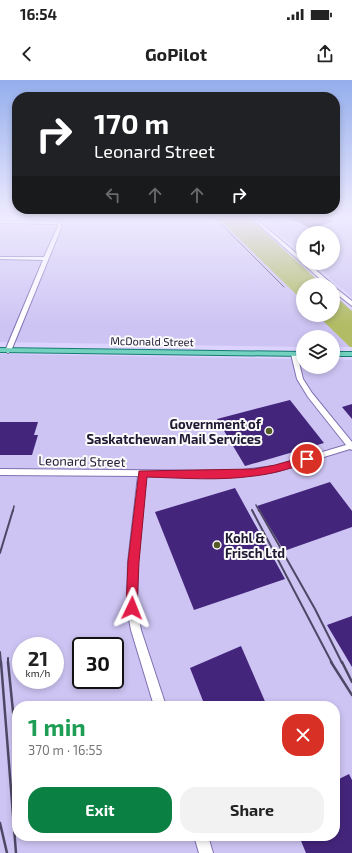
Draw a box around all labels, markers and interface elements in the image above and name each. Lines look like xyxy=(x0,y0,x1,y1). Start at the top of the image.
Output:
text: 16:54 xyxy=(20,5,57,23)
icon: back xyxy=(16,43,38,65)
text: GoPilot xyxy=(145,43,207,65)
icon: share xyxy=(314,43,336,65)
text: 170 m xyxy=(94,106,169,140)
icon: right xyxy=(28,108,80,160)
text: Leonard Street xyxy=(94,140,215,162)
icon: left xyxy=(102,184,124,206)
icon: ahead xyxy=(144,184,166,206)
icon: ahead xyxy=(186,184,208,206)
icon: right xyxy=(228,184,250,206)
map controls xyxy=(296,226,340,374)
button: sound xyxy=(296,226,340,270)
button: search xyxy=(296,278,340,322)
button: layers xyxy=(296,330,340,374)
street label: McDonald Street xyxy=(110,334,194,348)
place label: Government of Saskatchewan Mail Services xyxy=(86,416,262,447)
marker: Government of Saskatchewan Mail Services xyxy=(264,426,274,436)
pin xyxy=(290,442,324,476)
icon: arrive xyxy=(296,448,318,470)
street label: Leonard Street xyxy=(38,452,126,470)
place label: Kohl & Frisch Ltd xyxy=(225,530,285,561)
marker: Kohl & Frisch Ltd xyxy=(212,540,222,550)
position arrow xyxy=(111,587,153,629)
speed limit sign: 30 xyxy=(72,637,124,689)
text: 21 xyxy=(28,646,48,670)
text: km/h xyxy=(26,667,50,679)
text: 1 min xyxy=(28,712,86,741)
button: close xyxy=(282,714,324,756)
text: 370 m · 16:55 xyxy=(28,742,103,758)
button: Exit xyxy=(28,787,172,833)
button: Share xyxy=(180,787,324,833)

